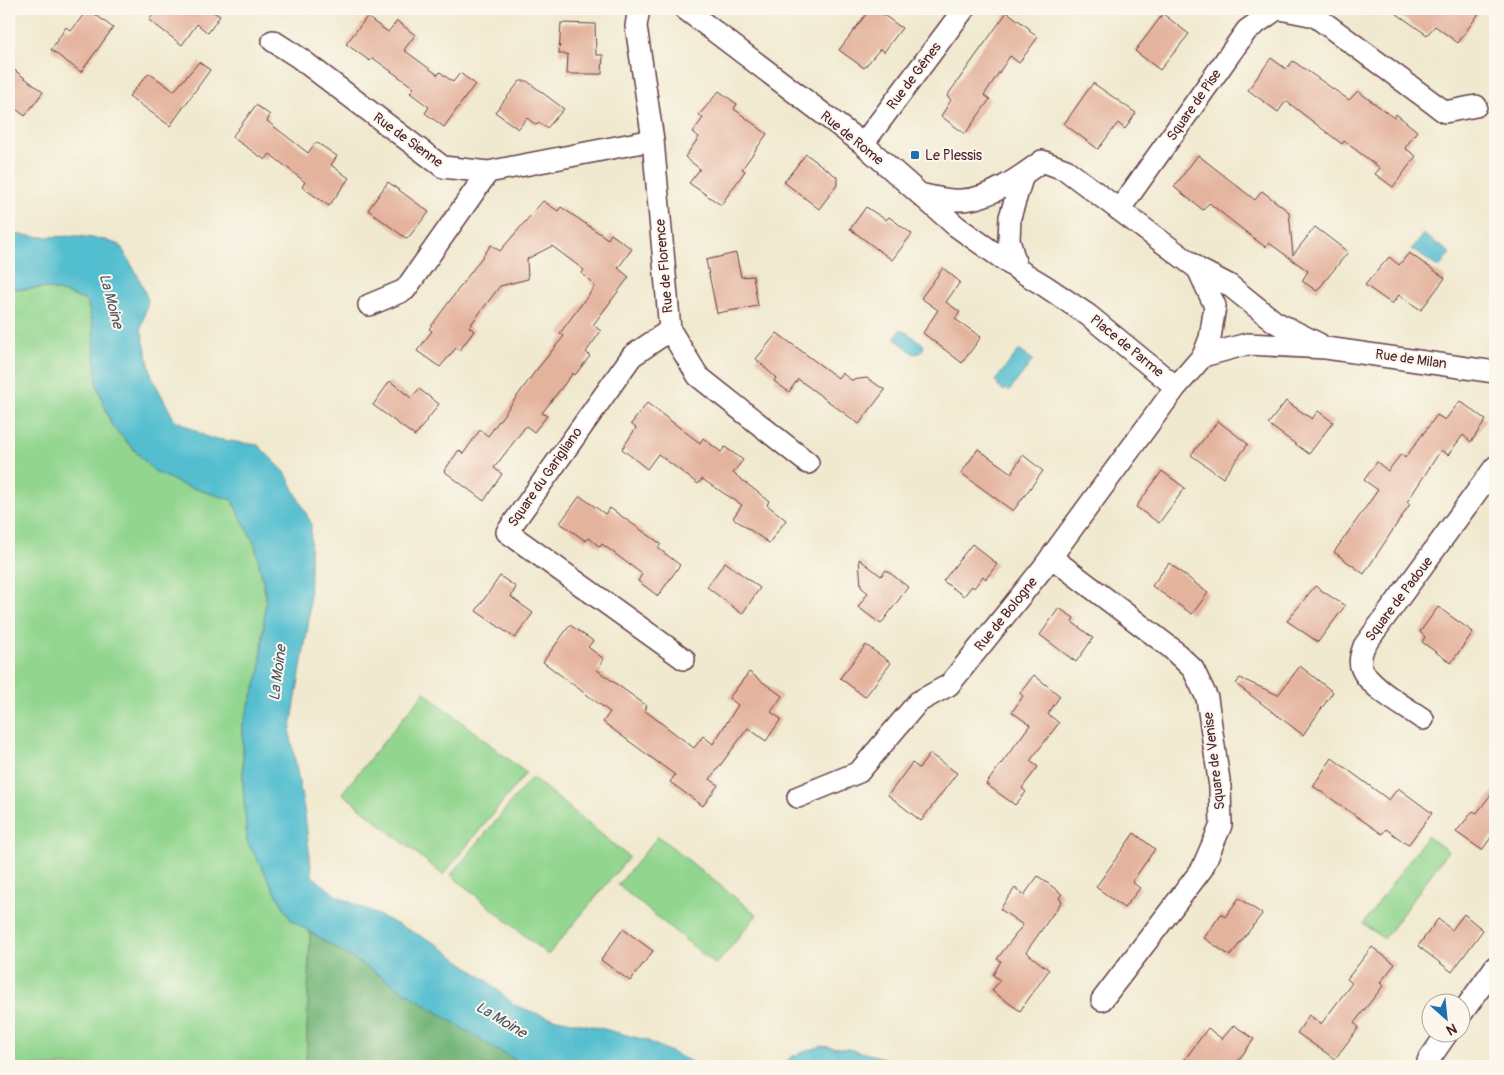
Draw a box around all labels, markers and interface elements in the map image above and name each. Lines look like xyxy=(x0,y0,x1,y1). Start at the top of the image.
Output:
street label: Rue de Gênes xyxy=(883,38,945,113)
street label: Square de Pise xyxy=(1163,66,1225,144)
street label: Rue de Rome xyxy=(817,107,887,169)
street label: Rue de Sienne xyxy=(370,109,446,171)
place label: Le Plessis xyxy=(925,147,983,164)
marker: Le Plessis xyxy=(909,149,921,161)
street label: Rue de Florence xyxy=(651,218,677,314)
water label: La Moine xyxy=(95,272,128,332)
street label: Place de Parme xyxy=(1087,311,1167,381)
street label: Rue de Milan xyxy=(1374,346,1448,372)
street label: Square du Garigliano xyxy=(504,423,586,530)
street label: Square de Padoue xyxy=(1362,553,1436,645)
street label: Rue de Bologne xyxy=(971,574,1041,654)
water label: La Moine xyxy=(265,642,291,702)
street label: Square de Venise xyxy=(1200,711,1228,811)
north arrow xyxy=(1422,992,1472,1042)
water label: La Moine xyxy=(472,997,531,1043)
text: N xyxy=(1444,1019,1460,1039)

